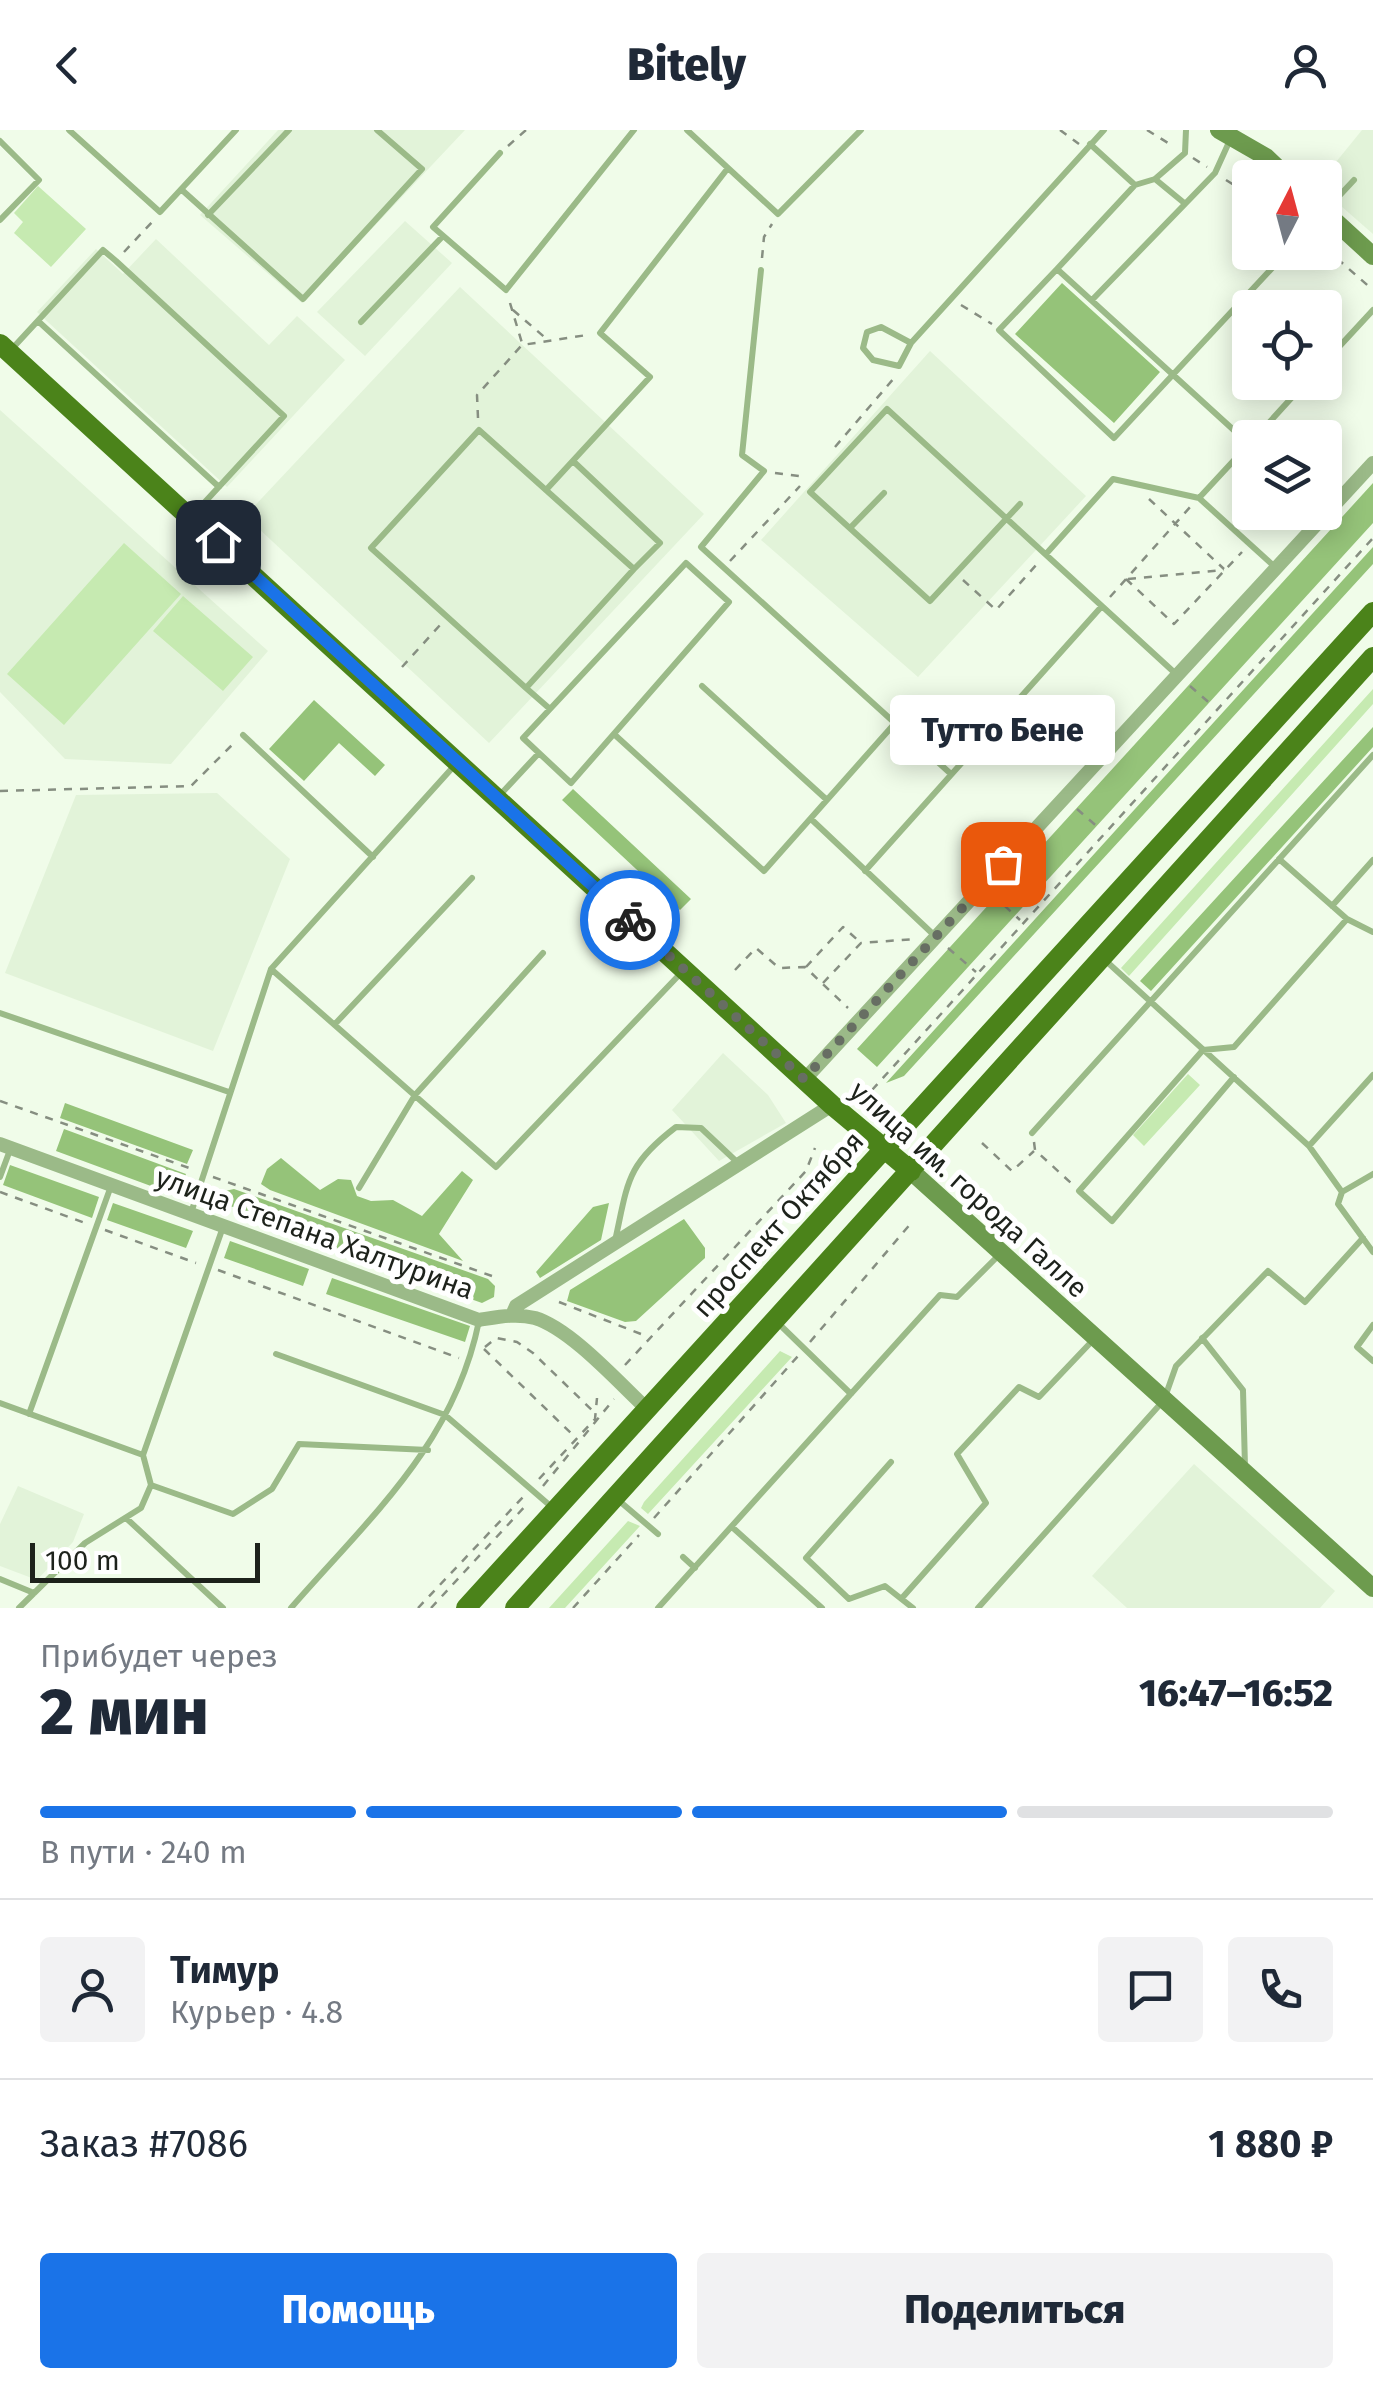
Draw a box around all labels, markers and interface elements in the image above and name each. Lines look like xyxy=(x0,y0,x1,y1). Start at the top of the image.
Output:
icon: back xyxy=(40,38,95,93)
text: Bitely xyxy=(627,38,746,92)
icon: person xyxy=(1278,38,1333,93)
north arrow xyxy=(1232,160,1342,270)
map controls xyxy=(1232,160,1342,530)
button: locate xyxy=(1232,290,1342,400)
button: layers xyxy=(1232,420,1342,530)
pin xyxy=(176,500,261,585)
icon: home xyxy=(191,515,246,570)
callout: Тутто Бене xyxy=(890,694,1116,764)
text: Тутто Бене xyxy=(921,711,1084,749)
pin xyxy=(961,822,1046,907)
icon: bag xyxy=(976,837,1031,892)
courier xyxy=(580,870,680,970)
icon: bike xyxy=(603,893,658,948)
street label: улица им. города Галле xyxy=(843,1074,1094,1305)
street label: проспект Октября xyxy=(686,1125,870,1324)
street label: улица Степана Халтурина xyxy=(151,1161,478,1306)
scale bar xyxy=(30,1538,260,1582)
text: 100 m xyxy=(45,1544,120,1577)
text: Прибудет через xyxy=(40,1637,278,1675)
text: 16:47–16:52 xyxy=(1139,1670,1333,1716)
text: 2 мин xyxy=(40,1673,209,1751)
text: В пути · 240 m xyxy=(40,1833,247,1871)
button: person xyxy=(40,1937,145,2042)
button: chat xyxy=(1098,1937,1203,2042)
button: phone xyxy=(1228,1937,1333,2042)
text: Тимур xyxy=(170,1947,279,1993)
text: Курьер · 4.8 xyxy=(170,1993,343,2031)
text: Заказ #7086 xyxy=(40,2121,248,2167)
text: 1 880 ₽ xyxy=(1208,2121,1333,2167)
button: Помощь xyxy=(40,2253,677,2368)
button: Поделиться xyxy=(697,2253,1333,2368)

